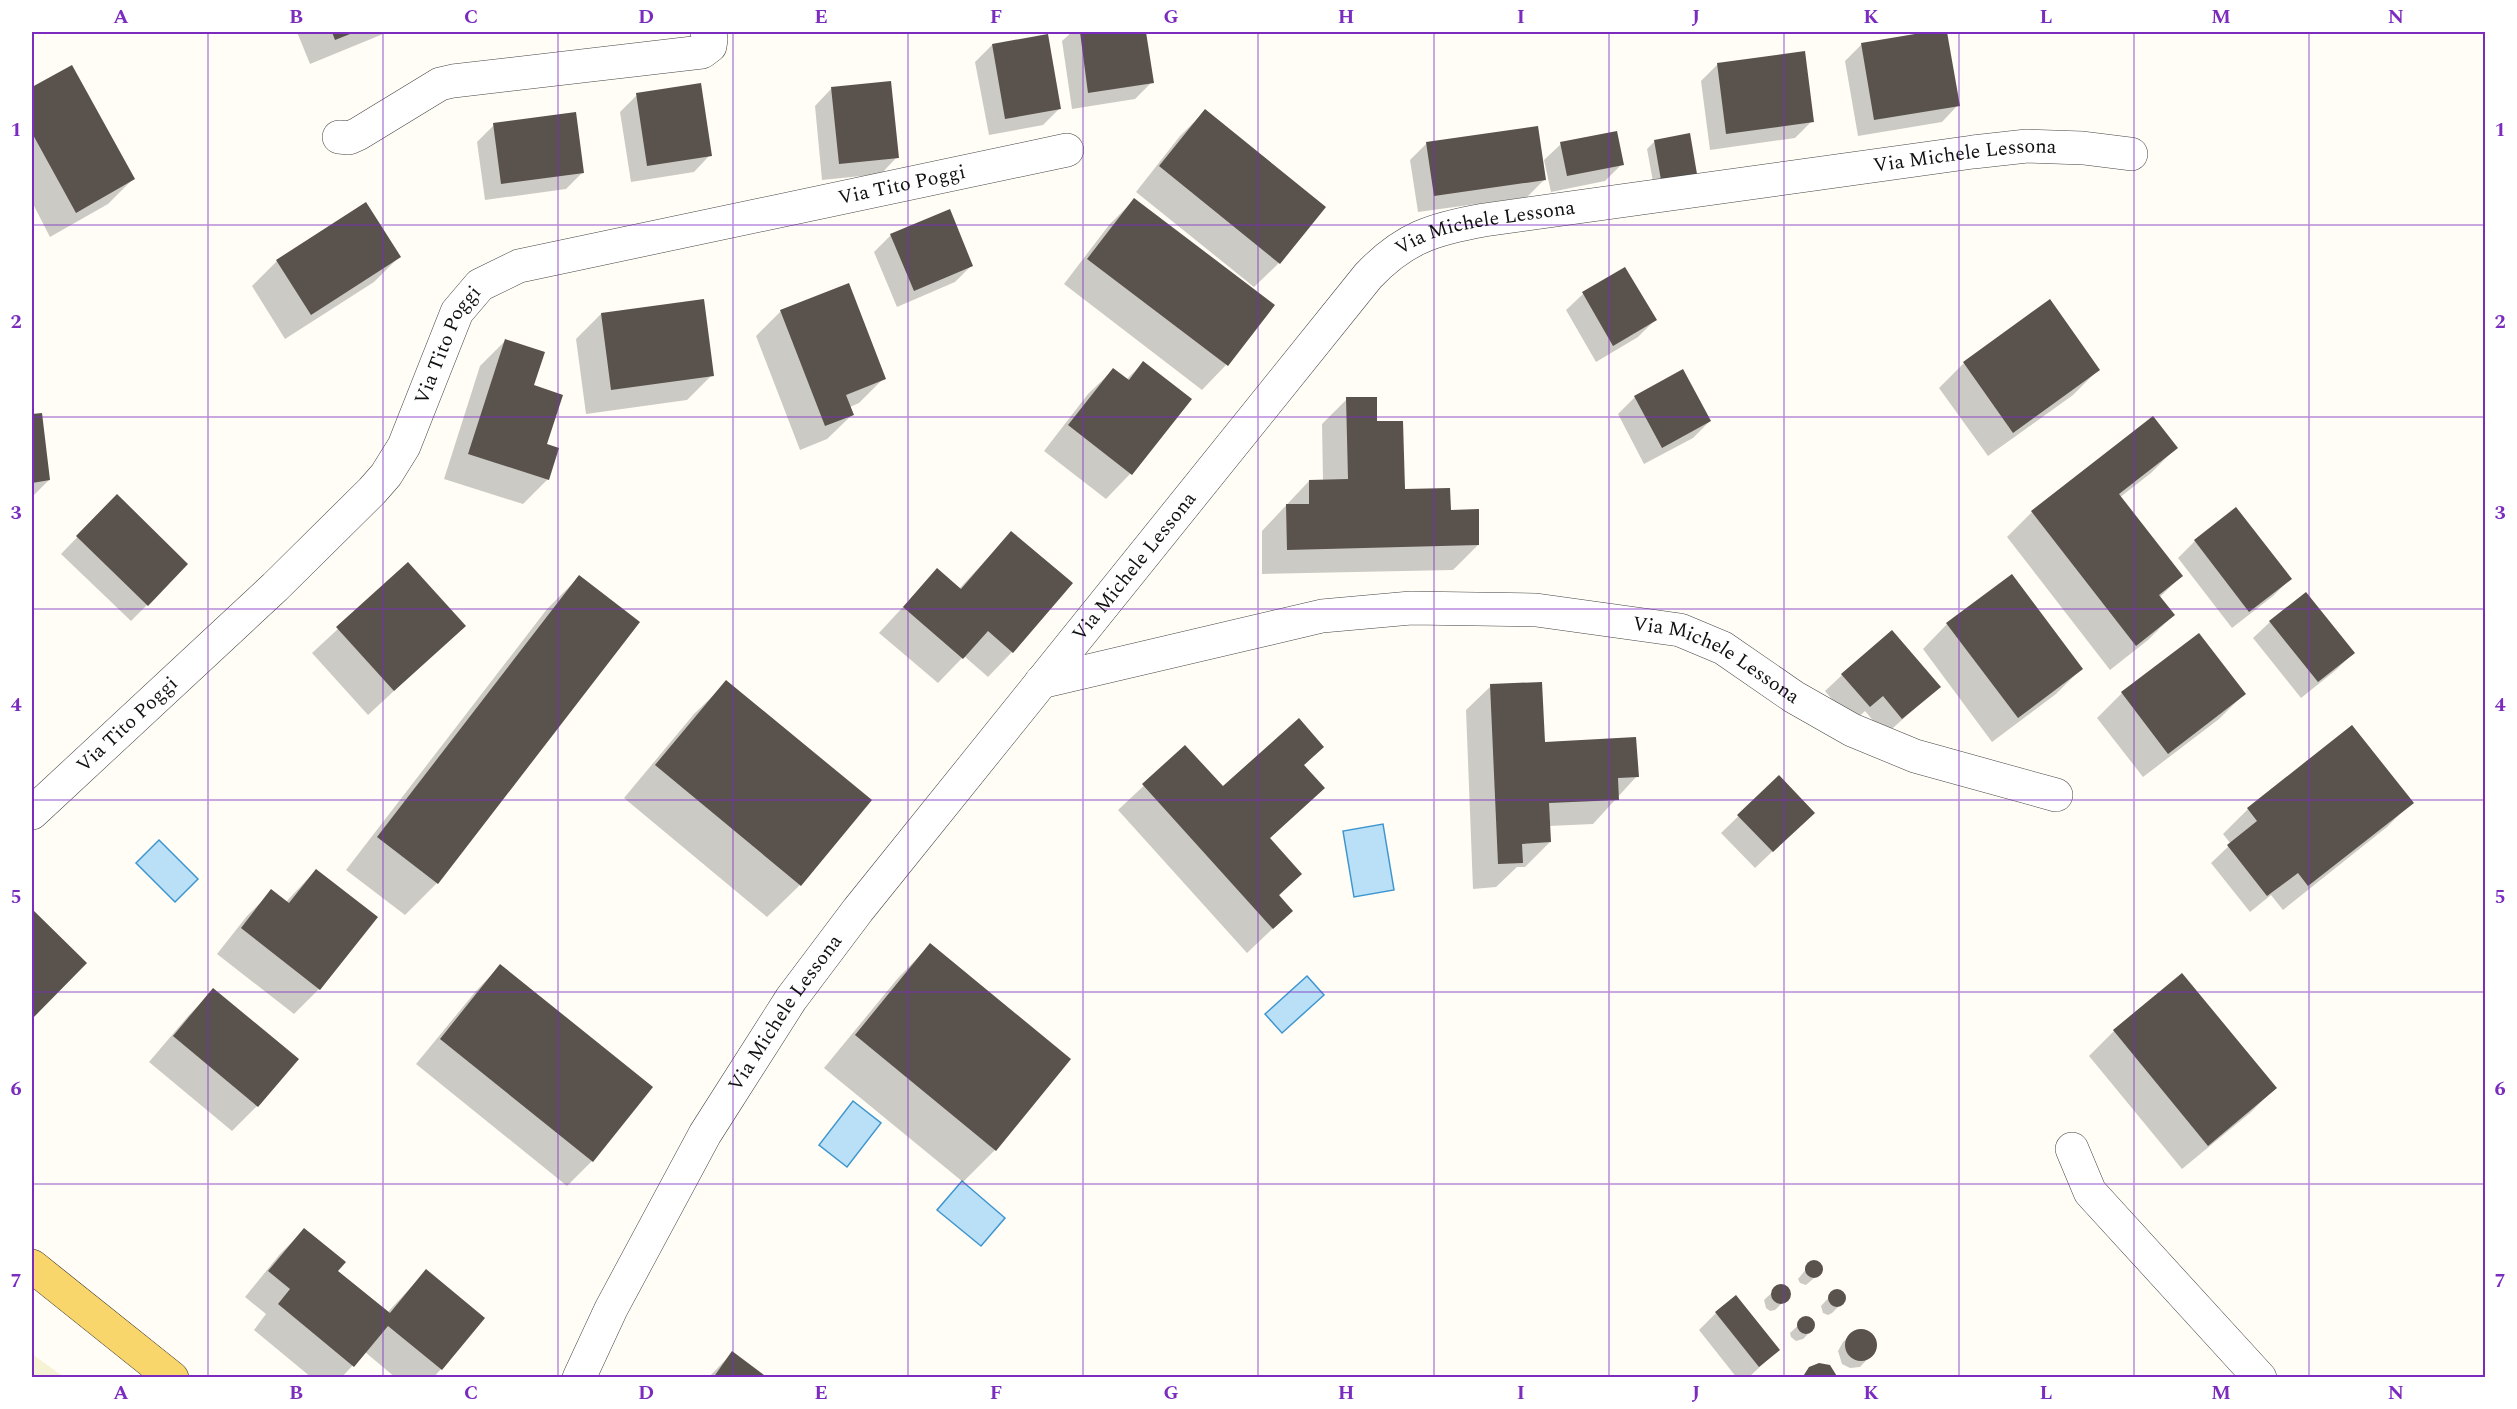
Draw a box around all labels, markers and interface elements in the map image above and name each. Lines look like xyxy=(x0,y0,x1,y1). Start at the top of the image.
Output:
text: A xyxy=(113,2,129,32)
text: B xyxy=(289,2,303,32)
text: C xyxy=(464,2,478,32)
text: D xyxy=(638,2,654,32)
text: E xyxy=(814,2,828,32)
text: F xyxy=(990,2,1002,32)
text: G xyxy=(1163,2,1179,32)
text: H xyxy=(1338,2,1354,32)
text: I xyxy=(1517,2,1525,32)
text: J xyxy=(1692,2,1700,32)
text: K xyxy=(1863,2,1879,32)
text: L xyxy=(2040,2,2052,32)
text: M xyxy=(2211,2,2231,32)
text: N xyxy=(2388,2,2404,32)
text: 1 xyxy=(10,115,22,145)
text: 1 xyxy=(2494,115,2506,145)
street label: Via Michele Lessona xyxy=(1871,131,2057,181)
street label: Via Tito Poggi xyxy=(835,157,968,213)
street label: Via Michele Lessona xyxy=(1389,192,1577,263)
street label: Via Tito Poggi xyxy=(407,279,488,409)
text: 2 xyxy=(10,307,22,337)
text: 2 xyxy=(2494,307,2506,337)
street label: Via Michele Lessona xyxy=(1065,485,1204,648)
text: 3 xyxy=(10,498,22,528)
text: 3 xyxy=(2494,498,2506,528)
street label: Via Michele Lessona xyxy=(1631,609,1806,712)
street label: Via Tito Poggi xyxy=(70,669,185,780)
text: 4 xyxy=(10,690,22,720)
text: 4 xyxy=(2494,690,2506,720)
text: 5 xyxy=(10,882,22,912)
text: 5 xyxy=(2494,882,2506,912)
street label: Via Michele Lessona xyxy=(721,928,850,1097)
text: 6 xyxy=(10,1074,22,1104)
text: 6 xyxy=(2494,1074,2506,1104)
text: 7 xyxy=(10,1266,22,1296)
text: 7 xyxy=(2494,1266,2506,1296)
text: A xyxy=(113,1378,129,1408)
text: B xyxy=(289,1378,303,1408)
text: C xyxy=(464,1378,478,1408)
text: D xyxy=(638,1378,654,1408)
text: E xyxy=(814,1378,828,1408)
text: F xyxy=(990,1378,1002,1408)
text: G xyxy=(1163,1378,1179,1408)
text: H xyxy=(1338,1378,1354,1408)
text: I xyxy=(1517,1378,1525,1408)
text: J xyxy=(1692,1378,1700,1408)
text: K xyxy=(1863,1378,1879,1408)
text: L xyxy=(2040,1378,2052,1408)
text: M xyxy=(2211,1378,2231,1408)
text: N xyxy=(2388,1378,2404,1408)

